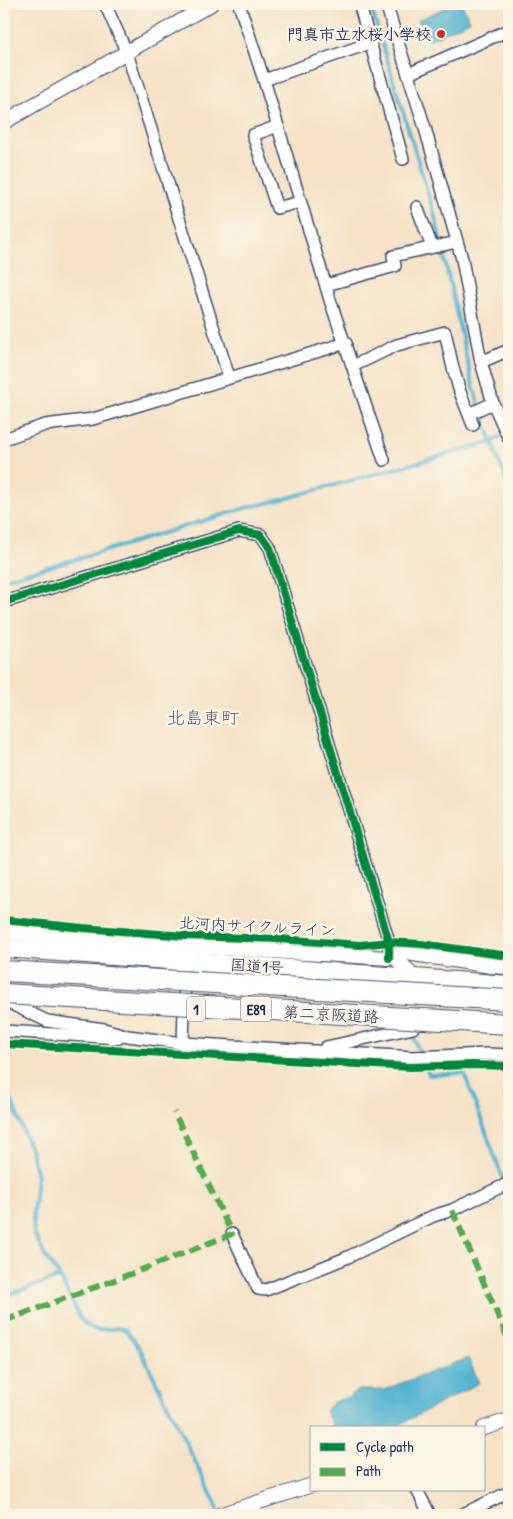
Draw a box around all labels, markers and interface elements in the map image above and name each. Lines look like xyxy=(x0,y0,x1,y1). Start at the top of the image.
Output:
place label: 門真市立水桜小学校 xyxy=(287,23,431,45)
marker: 門真市立水桜小学校 xyxy=(435,28,447,40)
district label: 北島東町 xyxy=(167,705,239,730)
street label: 北河内サイクルライン xyxy=(178,911,336,941)
street label: 国道1号 xyxy=(229,953,285,979)
road number: 1 xyxy=(187,996,205,1022)
road number: E89 xyxy=(241,996,271,1022)
street label: 第二京阪道路 xyxy=(282,1001,380,1027)
legend xyxy=(310,1426,486,1492)
text: Cycle path xyxy=(356,1436,414,1457)
text: Path xyxy=(356,1460,381,1481)

